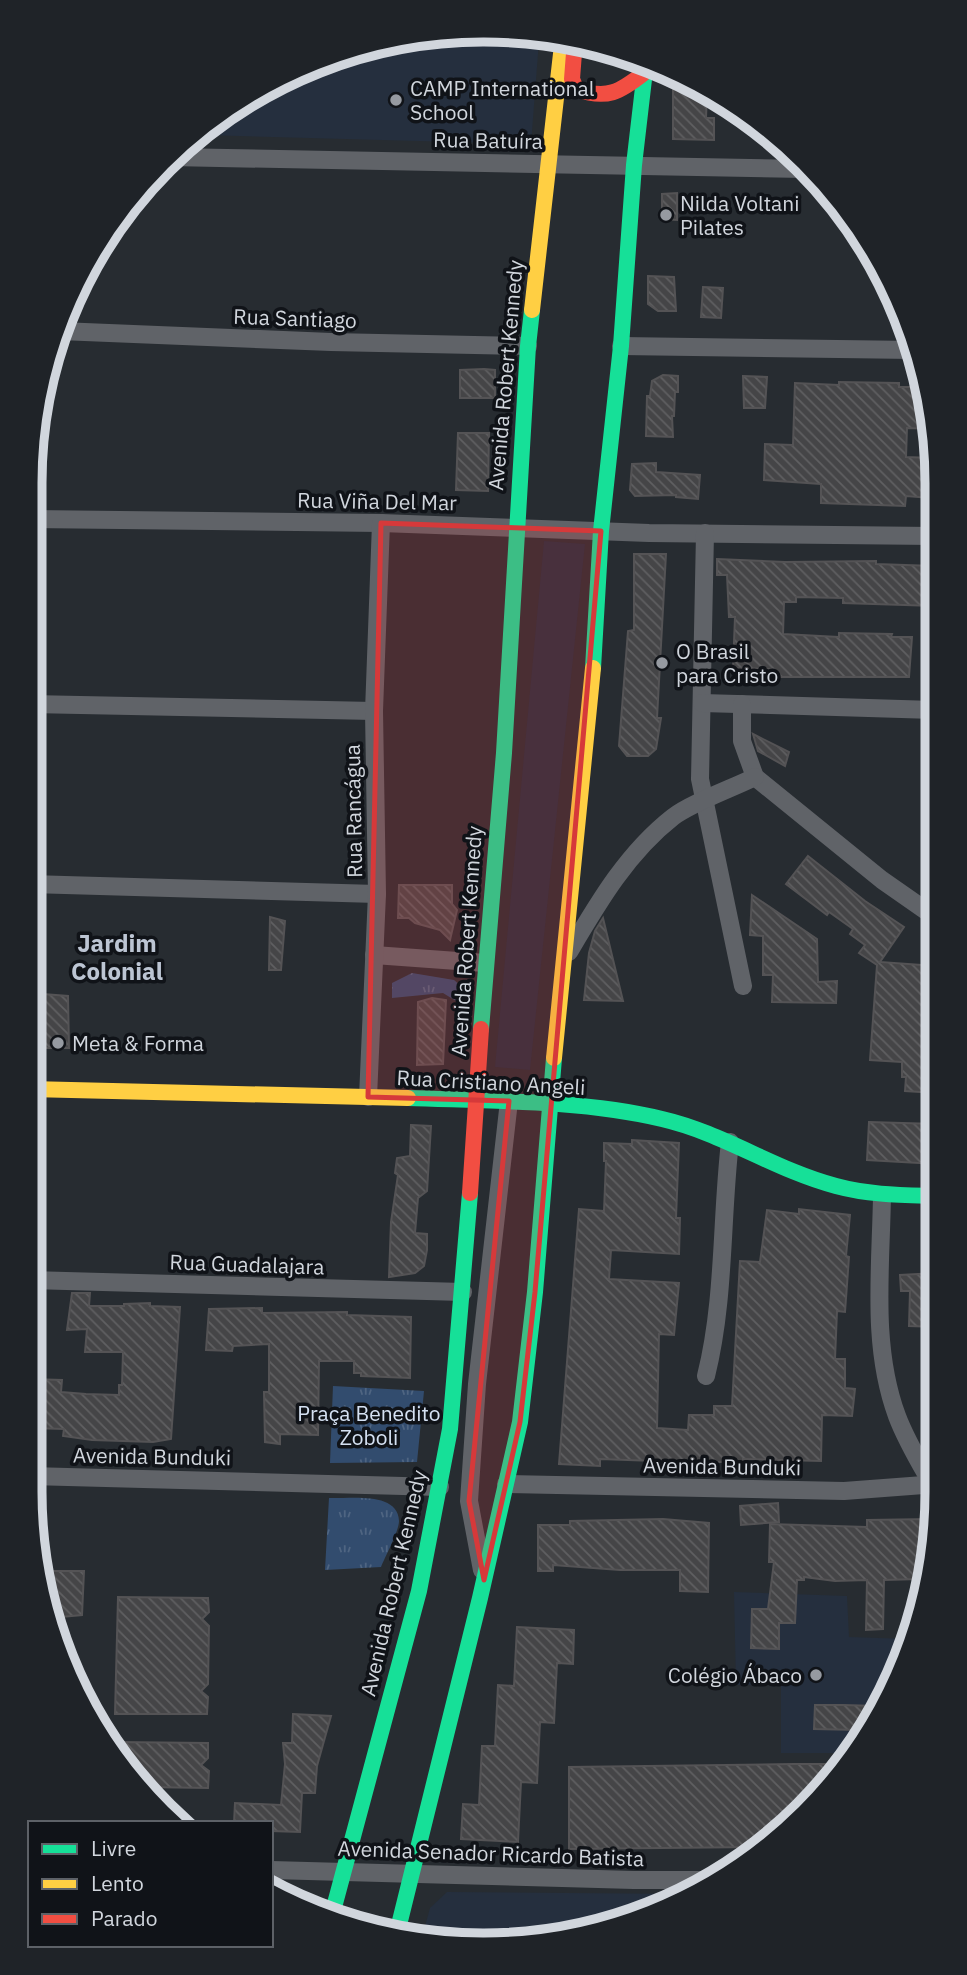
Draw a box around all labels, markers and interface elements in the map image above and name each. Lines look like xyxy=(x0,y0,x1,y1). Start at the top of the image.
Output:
place label: CAMP International School xyxy=(410,74,595,126)
marker: CAMP International School xyxy=(388,92,404,108)
street label: Rua Batuíra xyxy=(433,125,543,155)
place label: Nilda Voltani Pilates xyxy=(680,189,799,241)
marker: Nilda Voltani Pilates xyxy=(658,207,674,223)
street label: Avenida Robert Kennedy xyxy=(481,258,529,491)
street label: Rua Santiago xyxy=(233,302,357,334)
street label: Rua Viña Del Mar xyxy=(297,486,457,516)
place label: O Brasil para Cristo xyxy=(676,637,778,689)
marker: O Brasil para Cristo xyxy=(654,655,670,671)
street label: Rua Rancágua xyxy=(338,744,368,878)
street label: Avenida Robert Kennedy xyxy=(444,824,488,1057)
district label: Jardim Colonial xyxy=(71,927,163,987)
place label: Meta & Forma xyxy=(72,1029,204,1057)
marker: Meta & Forma xyxy=(50,1035,66,1051)
street label: Rua Cristiano Angeli xyxy=(396,1063,586,1101)
street label: Rua Guadalajara xyxy=(169,1247,325,1281)
park label: Praça Benedito Zoboli xyxy=(297,1399,441,1451)
street label: Avenida Bunduki xyxy=(73,1441,231,1471)
street label: Avenida Bunduki xyxy=(643,1451,801,1481)
street label: Avenida Robert Kennedy xyxy=(353,1467,433,1699)
place label: Colégio Ábaco xyxy=(668,1661,802,1689)
marker: Colégio Ábaco xyxy=(808,1667,824,1683)
legend xyxy=(28,1821,273,1947)
text: Livre xyxy=(91,1834,136,1862)
street label: Avenida Senador Ricardo Batista xyxy=(337,1834,645,1872)
text: Lento xyxy=(91,1869,144,1897)
text: Parado xyxy=(91,1904,158,1932)

